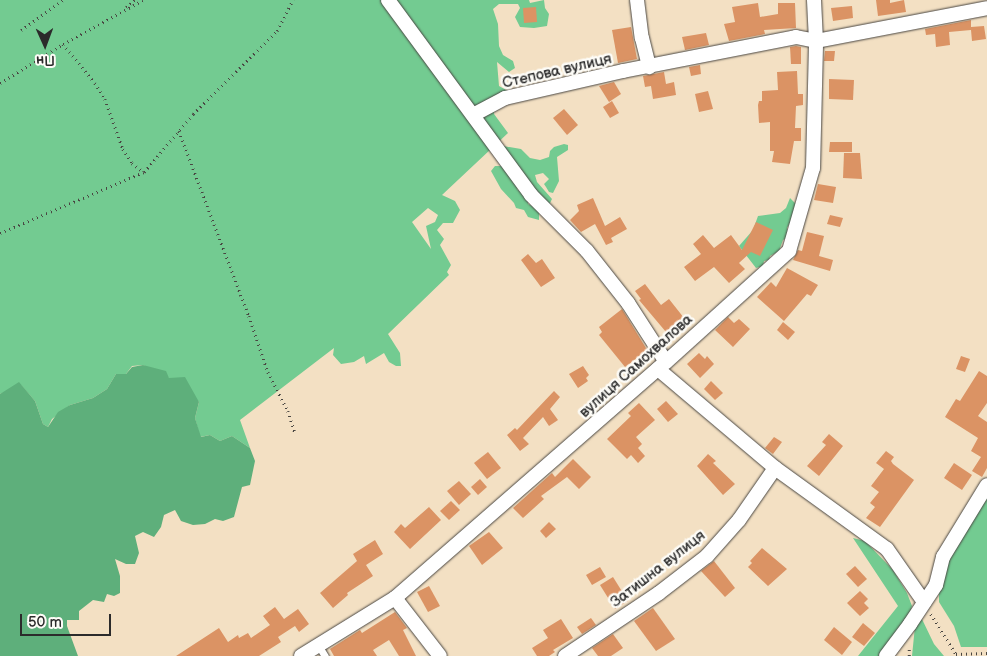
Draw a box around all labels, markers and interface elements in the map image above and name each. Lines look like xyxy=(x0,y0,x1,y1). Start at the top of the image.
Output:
north arrow xyxy=(20,20,70,70)
street label: Степова вулиця xyxy=(501,50,613,92)
text: Пн xyxy=(36,52,55,69)
street label: вулиця Самохвалова xyxy=(576,310,696,422)
street label: Затишна вулиця xyxy=(607,527,709,611)
scale bar xyxy=(22,604,114,636)
text: 50 m xyxy=(28,613,62,632)

